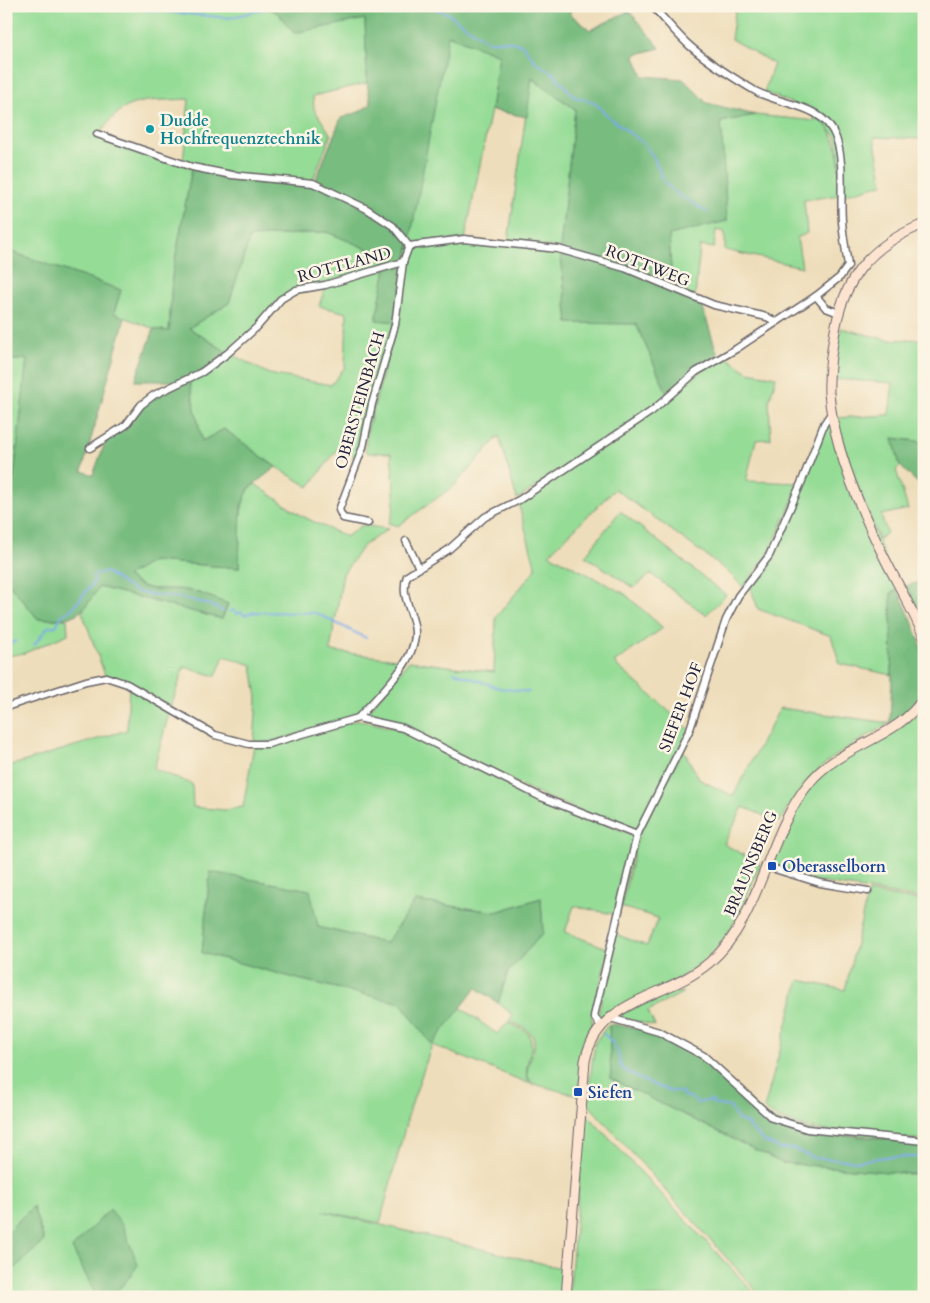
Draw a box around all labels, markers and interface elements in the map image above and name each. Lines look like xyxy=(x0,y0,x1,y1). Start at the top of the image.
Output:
place label: Dudde Hochfrequenztechnik xyxy=(160,110,321,150)
marker: Dudde Hochfrequenztechnik xyxy=(144,123,156,135)
street label: ROTTWEG xyxy=(602,240,693,292)
street label: ROTTLAND xyxy=(295,242,394,288)
street label: OBERSTEINBACH xyxy=(330,329,390,472)
street label: SIEFER HOF xyxy=(654,660,708,755)
street label: BRAUNSBERG xyxy=(719,807,783,920)
place label: Oberasselborn xyxy=(782,856,887,878)
marker: Oberasselborn xyxy=(766,860,778,872)
place label: Siefen xyxy=(588,1082,633,1104)
marker: Siefen xyxy=(572,1086,584,1098)

